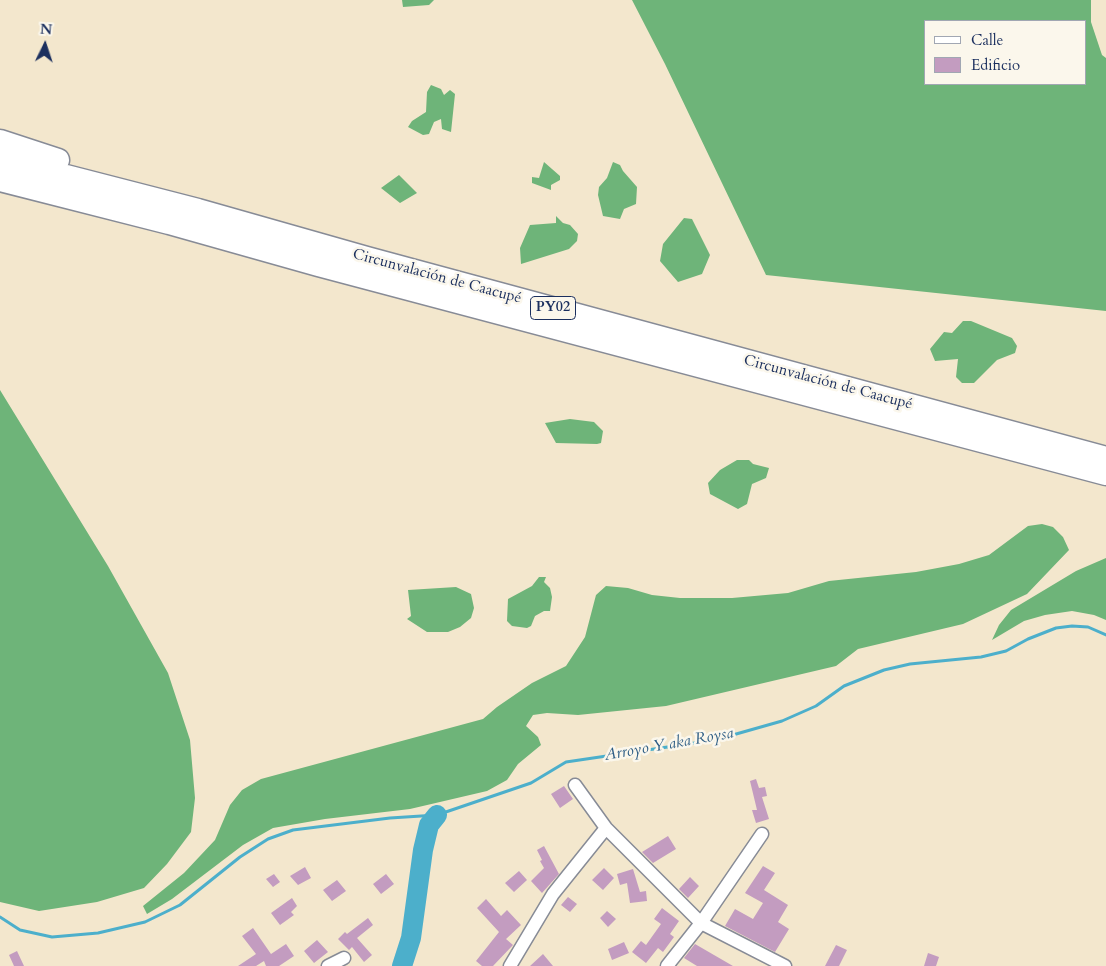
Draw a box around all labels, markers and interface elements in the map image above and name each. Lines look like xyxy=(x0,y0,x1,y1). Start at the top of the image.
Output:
north arrow xyxy=(20,20,70,70)
text: N xyxy=(39,20,53,39)
legend xyxy=(924,20,1086,85)
text: Calle xyxy=(971,30,1003,50)
text: Edificio xyxy=(971,55,1020,75)
street label: Circunvalación de Caacupé xyxy=(351,246,523,308)
road number: PY02 xyxy=(530,296,576,320)
street label: Circunvalación de Caacupé xyxy=(742,352,914,414)
water label: Arroyo Y aka Roysa xyxy=(603,724,735,766)

